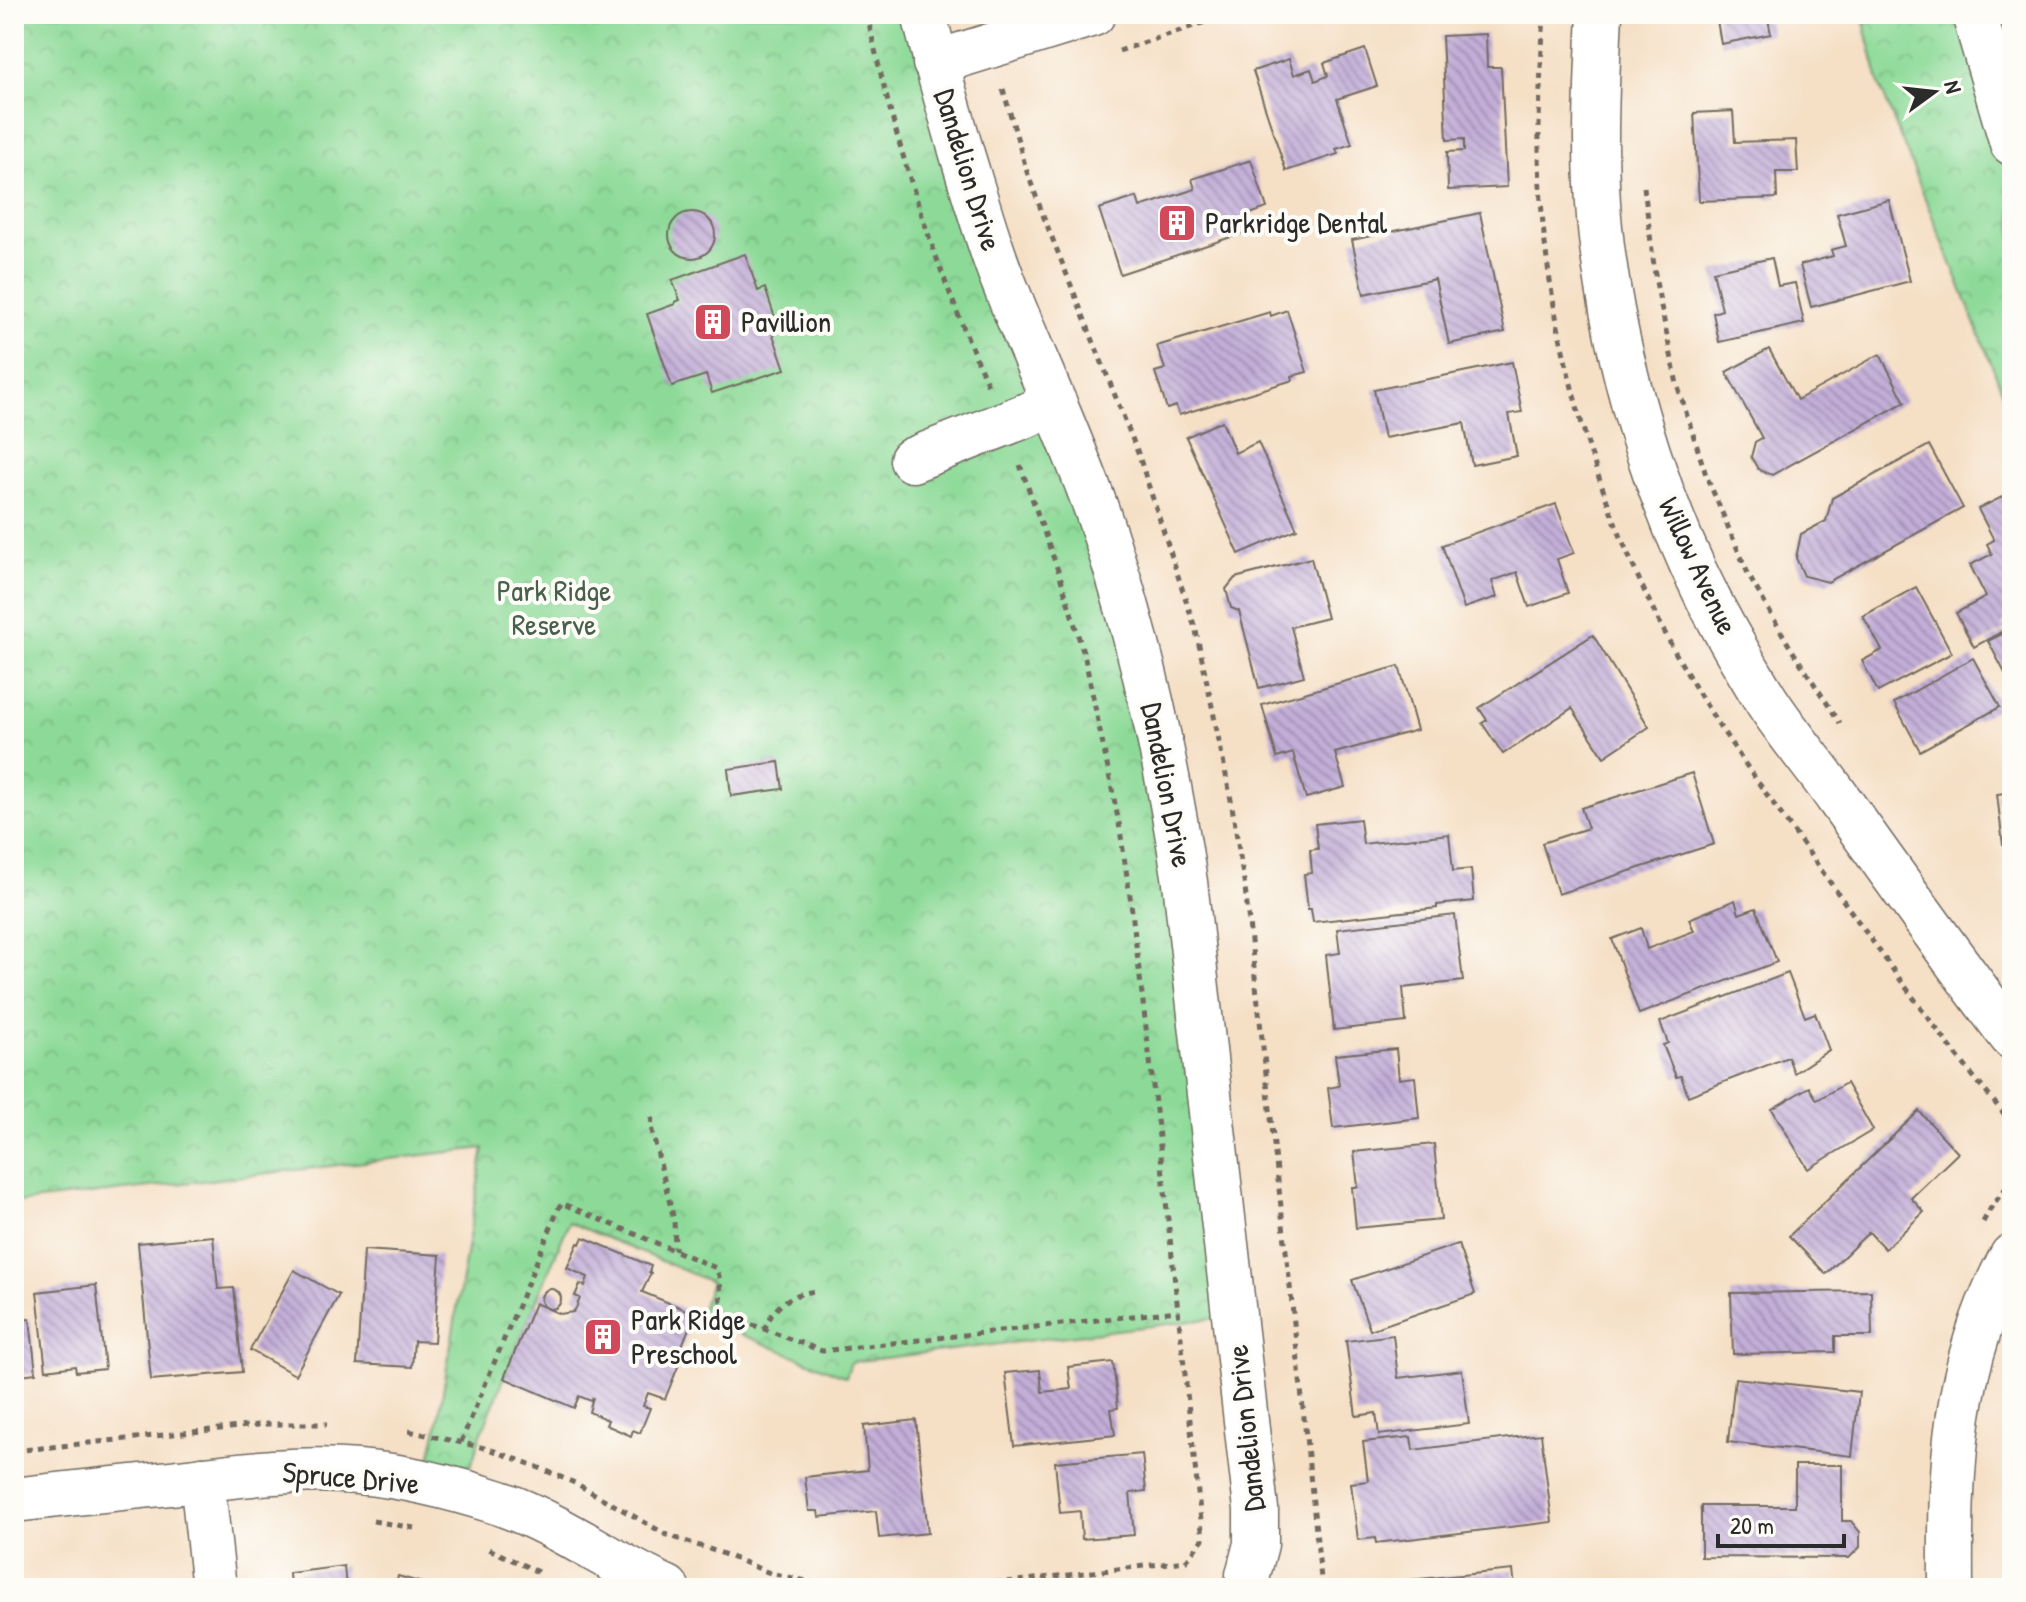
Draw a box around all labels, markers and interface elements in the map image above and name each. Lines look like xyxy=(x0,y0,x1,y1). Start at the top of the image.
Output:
north arrow xyxy=(1894,52,1974,132)
text: N xyxy=(1937,77,1969,97)
street label: Dandelion Drive xyxy=(925,84,1013,255)
building icon: Parkridge Dental xyxy=(1156,202,1198,244)
place label: Parkridge Dental xyxy=(1205,202,1387,242)
building icon: Pavillion xyxy=(692,301,734,343)
place label: Pavillion xyxy=(741,301,831,341)
street label: Willow Avenue xyxy=(1650,490,1748,641)
park label: Park Ridge Reserve xyxy=(497,570,611,644)
street label: Dandelion Drive xyxy=(1132,699,1204,871)
place label: Park Ridge Preschool xyxy=(631,1299,745,1373)
building icon: Park Ridge Preschool xyxy=(582,1316,624,1358)
street label: Dandelion Drive xyxy=(1216,1343,1274,1513)
street label: Spruce Drive xyxy=(281,1451,421,1503)
scale bar xyxy=(1718,1498,1844,1548)
text: 20 m xyxy=(1730,1509,1774,1541)

